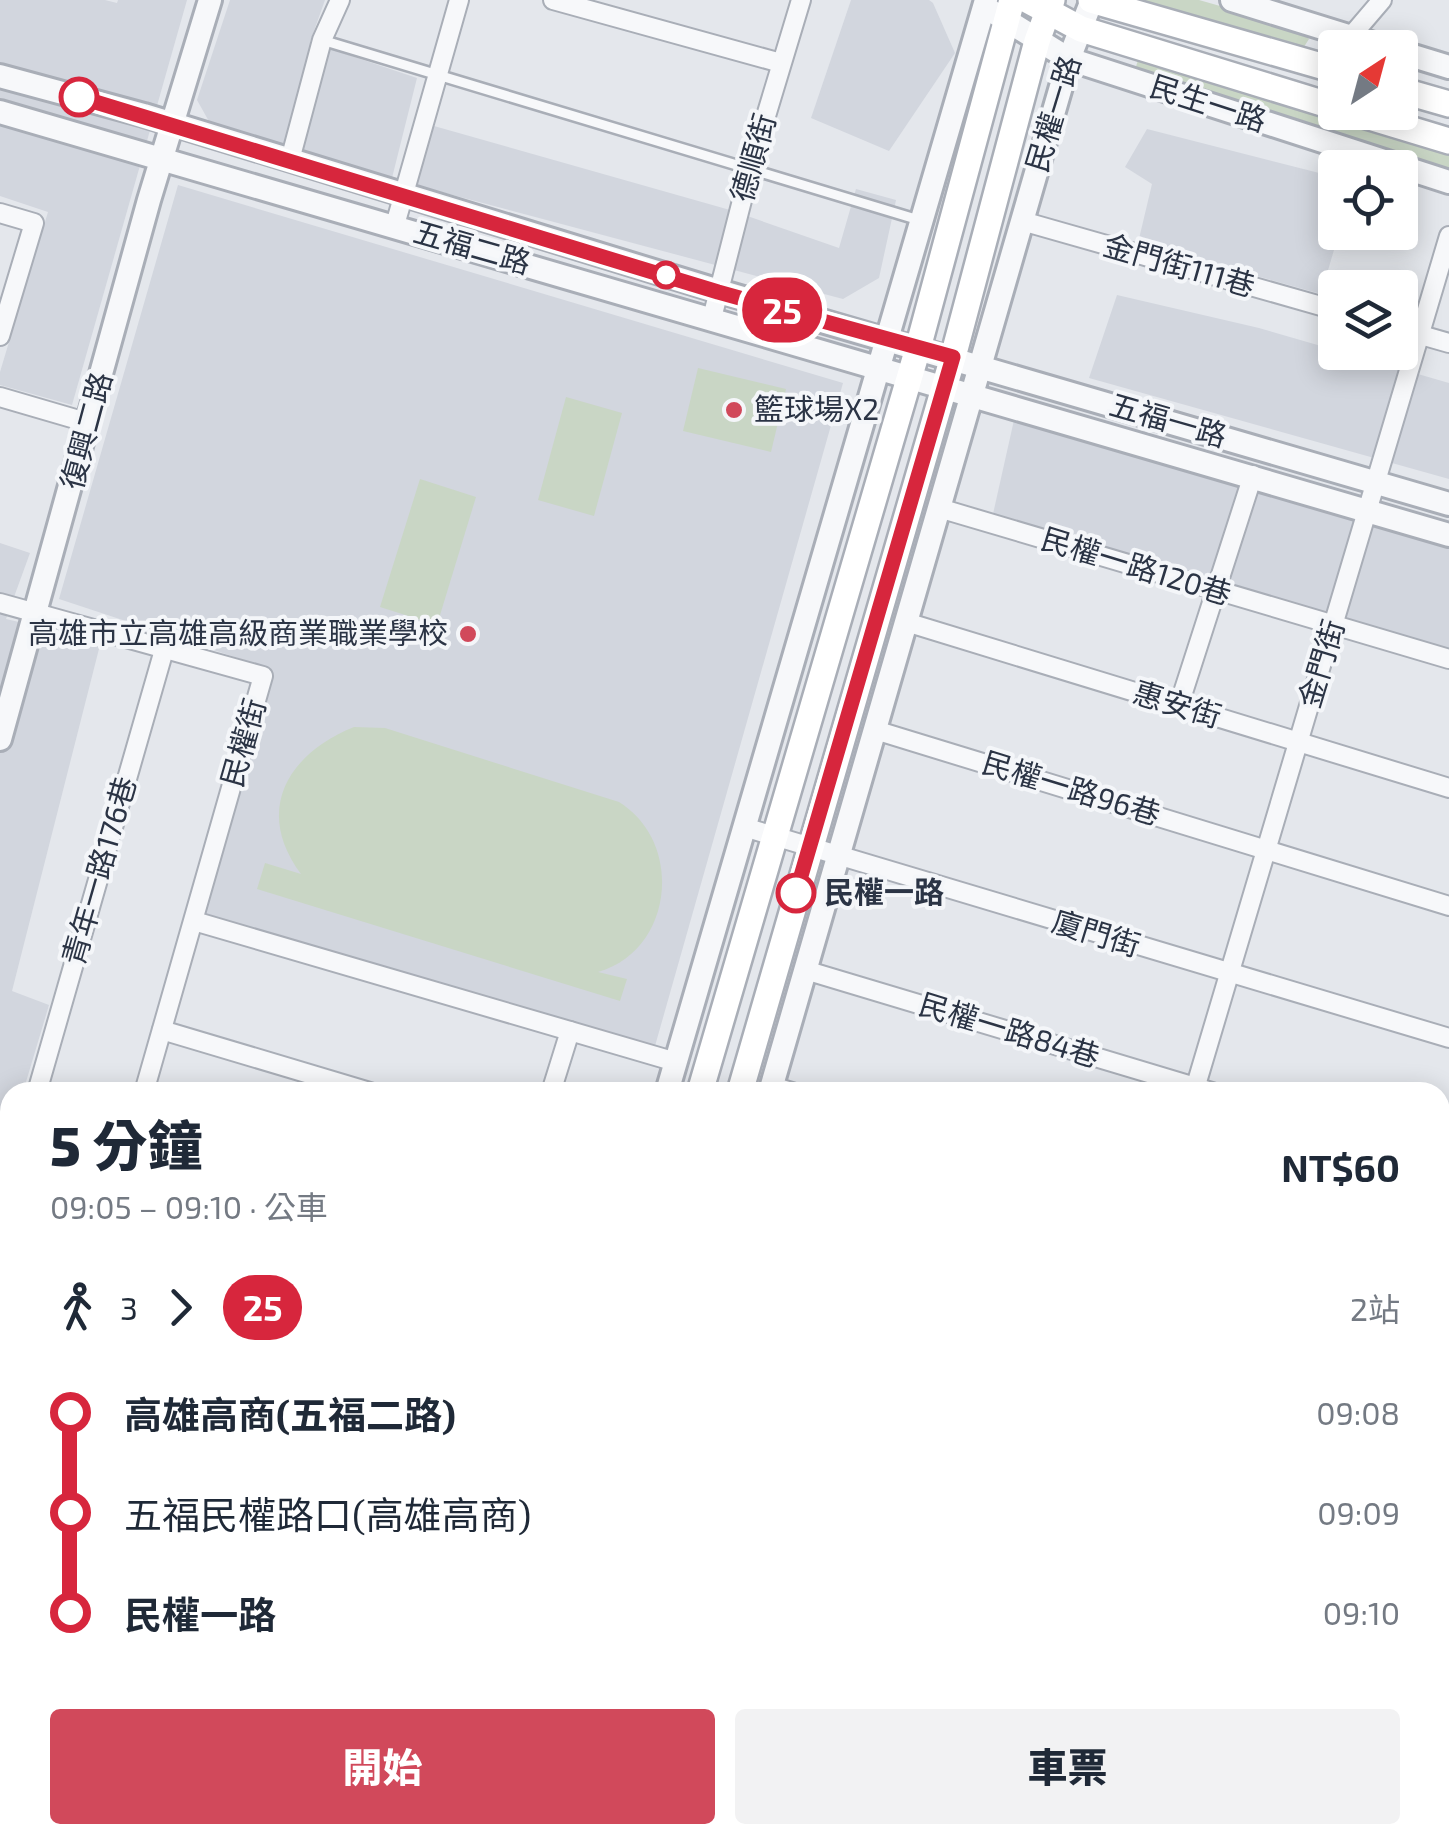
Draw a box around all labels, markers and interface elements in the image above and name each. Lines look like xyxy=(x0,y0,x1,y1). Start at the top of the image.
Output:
north arrow xyxy=(1318,30,1418,130)
map controls xyxy=(1318,30,1418,370)
street label: 民權一路 xyxy=(1017,51,1087,176)
street label: 民生一路 xyxy=(1146,66,1271,138)
unlabelled marker xyxy=(60,78,98,116)
street label: 德順街 xyxy=(722,109,782,206)
button: locate xyxy=(1318,150,1418,250)
street label: 五福二路 xyxy=(410,212,535,280)
street label: 金門街111巷 xyxy=(1100,225,1259,303)
unlabelled marker xyxy=(653,262,679,288)
button: layers xyxy=(1318,270,1418,370)
line badge: 25 xyxy=(737,278,827,342)
text: 25 xyxy=(762,289,802,331)
street label: 復興二路 xyxy=(52,368,118,493)
street label: 五福一路 xyxy=(1106,385,1231,453)
place label: 籃球場X2 xyxy=(754,390,879,426)
marker: 籃球場X2 xyxy=(723,399,745,421)
street label: 民權一路120巷 xyxy=(1037,519,1236,611)
place label: 高雄市立高雄高級商業職業學校 xyxy=(28,614,448,650)
street label: 金門街 xyxy=(1290,615,1350,712)
marker: 高雄市立高雄高級商業職業學校 xyxy=(457,623,479,645)
street label: 惠安街 xyxy=(1129,673,1226,733)
street label: 民權街 xyxy=(212,694,272,791)
street label: 民權一路96巷 xyxy=(978,743,1165,831)
street label: 青年一路176巷 xyxy=(54,772,142,969)
place label: 民權一路 xyxy=(824,873,944,909)
marker: 民權一路 xyxy=(777,874,815,912)
street label: 廈門街 xyxy=(1048,902,1145,962)
street label: 民權一路84巷 xyxy=(915,985,1104,1074)
text: 5 分鐘 xyxy=(50,1111,203,1177)
text: NT$60 xyxy=(1281,1144,1400,1190)
text: 09:05 – 09:10 · 公車 xyxy=(50,1187,328,1225)
icon: walk xyxy=(50,1280,105,1335)
icon: forward xyxy=(153,1280,208,1335)
text: 25 xyxy=(243,1286,282,1328)
text: 3 xyxy=(120,1288,138,1326)
text: 2站 xyxy=(1350,1289,1400,1327)
text: 高雄高商(五福二路) xyxy=(124,1391,456,1437)
text: 09:08 xyxy=(1316,1393,1400,1431)
text: 五福民權路口(高雄高商) xyxy=(124,1491,531,1537)
text: 09:09 xyxy=(1317,1493,1400,1531)
text: 民權一路 xyxy=(124,1591,276,1637)
text: 09:10 xyxy=(1323,1593,1400,1631)
button: 開始 xyxy=(50,1709,715,1824)
button: 車票 xyxy=(735,1709,1400,1824)

